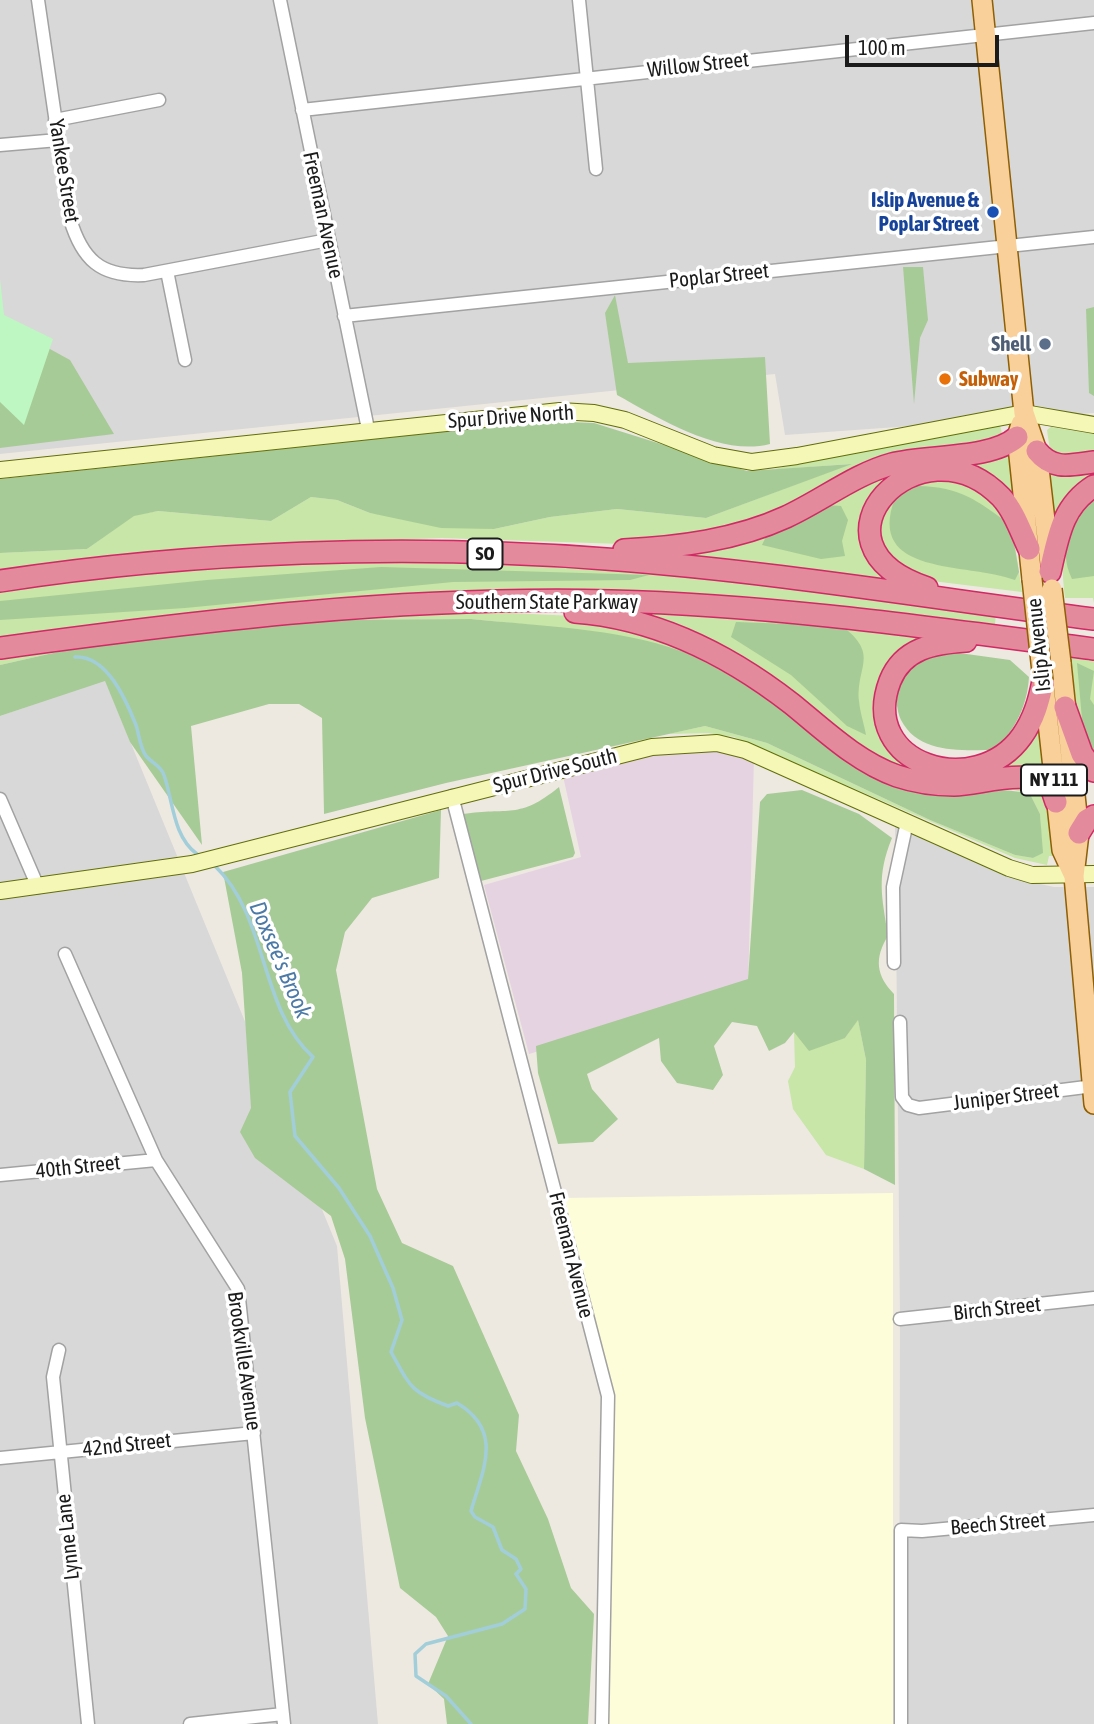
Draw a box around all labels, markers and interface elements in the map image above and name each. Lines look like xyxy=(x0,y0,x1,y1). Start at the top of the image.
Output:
scale bar xyxy=(849,21,1003,65)
text: 100 m xyxy=(858,35,906,59)
street label: Willow Street xyxy=(646,47,750,83)
street label: Yankee Street xyxy=(43,117,85,225)
street label: Freeman Avenue xyxy=(297,149,349,281)
place label: Islip Avenue & Poplar Street xyxy=(871,187,979,237)
marker: Islip Avenue & Poplar Street xyxy=(985,204,1001,220)
street label: Poplar Street xyxy=(668,258,770,294)
place label: Shell xyxy=(991,331,1031,357)
marker: Shell xyxy=(1037,336,1053,352)
place label: Subway xyxy=(959,366,1018,392)
marker: Subway xyxy=(937,371,953,387)
street label: Spur Drive North xyxy=(447,400,575,434)
road number: SO xyxy=(468,538,503,569)
street label: Southern State Parkway xyxy=(456,589,638,615)
street label: Islip Avenue xyxy=(1022,597,1056,693)
street label: Spur Drive South xyxy=(490,743,620,799)
road number: NY 111 xyxy=(1021,764,1087,796)
water label: Doxsee's Brook xyxy=(243,897,317,1023)
street label: Juniper Street xyxy=(952,1078,1060,1116)
street label: 40th Street xyxy=(34,1150,122,1184)
street label: Freeman Avenue xyxy=(543,1189,599,1321)
street label: Brookville Avenue xyxy=(222,1290,266,1432)
street label: Birch Street xyxy=(952,1292,1042,1326)
street label: 42nd Street xyxy=(82,1428,172,1462)
street label: Lynne Lane xyxy=(51,1493,85,1581)
street label: Beech Street xyxy=(949,1507,1047,1541)

